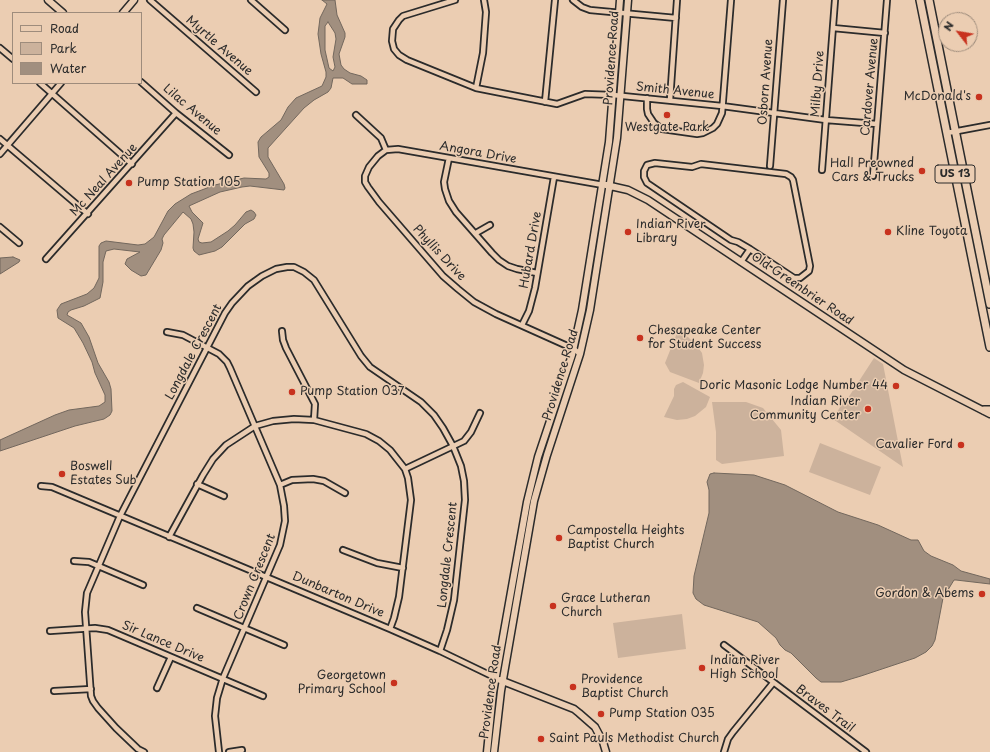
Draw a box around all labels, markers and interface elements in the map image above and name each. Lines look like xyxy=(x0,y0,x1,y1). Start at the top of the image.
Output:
street label: Providence Road xyxy=(602,10,622,106)
legend xyxy=(12,12,142,84)
north arrow xyxy=(938,12,978,52)
street label: Myrtle Avenue xyxy=(183,13,255,79)
text: N xyxy=(939,18,958,34)
text: Road xyxy=(50,19,79,37)
street label: Osborn Avenue xyxy=(756,38,776,126)
street label: Cardover Avenue xyxy=(859,38,881,136)
text: Park xyxy=(50,39,77,57)
street label: Milby Drive xyxy=(808,50,828,118)
text: Water xyxy=(50,59,86,77)
street label: Smith Avenue xyxy=(635,80,715,102)
street label: Lilac Avenue xyxy=(160,81,224,139)
place label: McDonald's xyxy=(904,90,971,104)
marker: McDonald's xyxy=(974,92,984,102)
marker: Westgate Park xyxy=(662,110,672,120)
place label: Westgate Park xyxy=(625,121,709,135)
street label: Angora Drive xyxy=(438,139,518,167)
street label: Mc Neal Avenue xyxy=(68,141,140,219)
place label: Hall Preowned Cars & Trucks xyxy=(830,157,914,185)
road number: US 13 xyxy=(935,165,975,183)
marker: Hall Preowned Cars & Trucks xyxy=(917,166,927,176)
place label: Pump Station 105 xyxy=(137,176,241,190)
marker: Pump Station 105 xyxy=(124,178,134,188)
street label: Hubard Drive xyxy=(517,210,545,290)
place label: Indian River Library xyxy=(636,218,706,246)
street label: Phyllis Drive xyxy=(410,222,468,284)
place label: Kline Toyota xyxy=(896,225,967,239)
marker: Indian River Library xyxy=(623,227,633,237)
marker: Kline Toyota xyxy=(883,227,893,237)
street label: Old Greenbrier Road xyxy=(748,249,856,329)
street label: Longdale Crescent xyxy=(163,302,225,402)
place label: Chesapeake Center for Student Success xyxy=(648,324,761,352)
street label: Providence Road xyxy=(540,328,582,422)
marker: Chesapeake Center for Student Success xyxy=(635,333,645,343)
place label: Doric Masonic Lodge Number 44 xyxy=(699,379,888,393)
marker: Doric Masonic Lodge Number 44 xyxy=(891,381,901,391)
place label: Pump Station 037 xyxy=(300,385,404,399)
marker: Pump Station 037 xyxy=(287,387,297,397)
place label: Indian River Community Center xyxy=(750,395,860,423)
marker: Indian River Community Center xyxy=(863,404,873,414)
place label: Cavalier Ford xyxy=(876,438,953,452)
marker: Cavalier Ford xyxy=(956,440,966,450)
place label: Boswell Estates Sub xyxy=(70,460,137,488)
marker: Boswell Estates Sub xyxy=(57,469,67,479)
street label: Longdale Crescent xyxy=(435,501,461,609)
place label: Campostella Heights Baptist Church xyxy=(567,524,684,552)
street label: Crown Crescent xyxy=(231,532,279,622)
marker: Campostella Heights Baptist Church xyxy=(554,533,564,543)
street label: Dunbarton Drive xyxy=(290,569,386,621)
place label: Gordon & Abems xyxy=(875,587,974,601)
marker: Gordon & Abems xyxy=(977,589,987,599)
place label: Grace Lutheran Church xyxy=(561,592,650,620)
marker: Grace Lutheran Church xyxy=(548,601,558,611)
street label: Sir Lance Drive xyxy=(120,618,206,666)
street label: Providence Road xyxy=(477,644,505,740)
place label: Indian River High School xyxy=(710,654,780,682)
marker: Indian River High School xyxy=(697,663,707,673)
place label: Georgetown Primary School xyxy=(298,669,386,697)
place label: Providence Baptist Church xyxy=(581,673,668,701)
marker: Georgetown Primary School xyxy=(389,678,399,688)
marker: Providence Baptist Church xyxy=(568,682,578,692)
street label: Braves Trail xyxy=(793,682,857,736)
place label: Pump Station 035 xyxy=(609,707,715,721)
marker: Pump Station 035 xyxy=(596,709,606,719)
place label: Saint Pauls Methodist Church xyxy=(549,732,719,746)
marker: Saint Pauls Methodist Church xyxy=(536,734,546,744)

